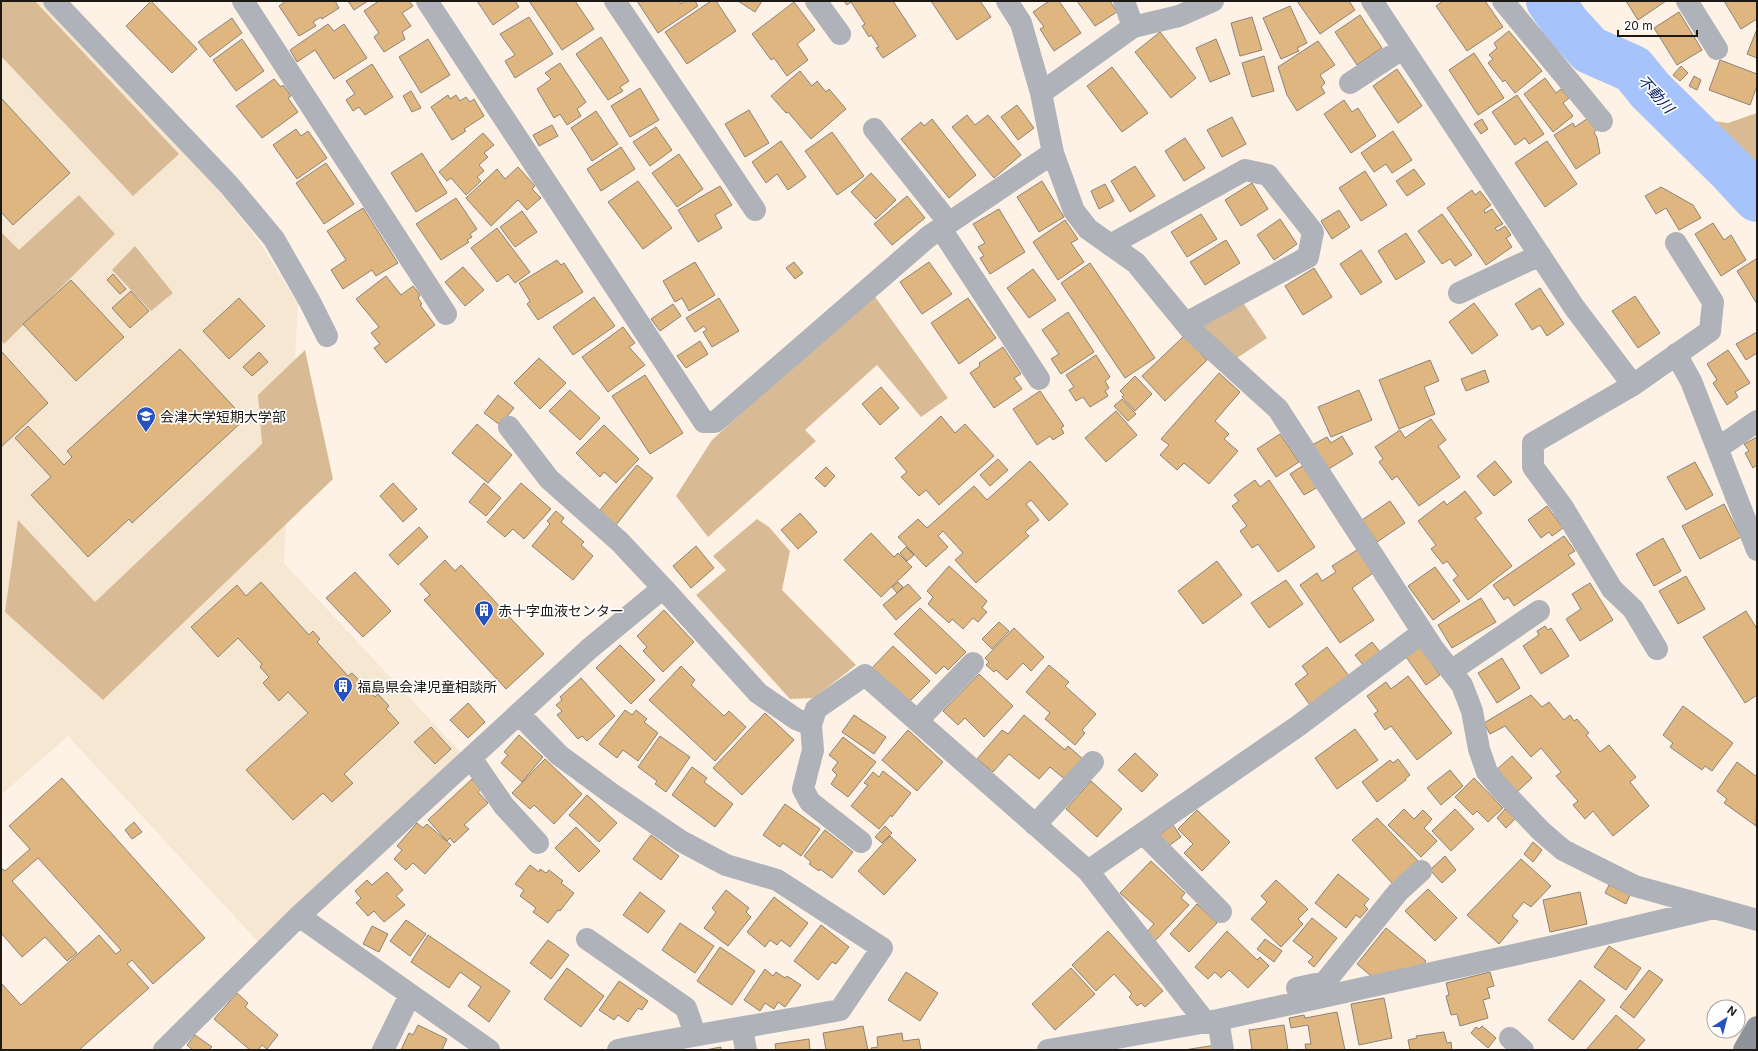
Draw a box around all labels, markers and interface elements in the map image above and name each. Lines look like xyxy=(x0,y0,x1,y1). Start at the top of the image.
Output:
scale bar xyxy=(1618,12,1697,38)
text: 20 m xyxy=(1624,18,1653,33)
water label: 不動川 xyxy=(1634,71,1679,119)
school or university icon: 会津大学短期大学部 xyxy=(135,405,157,433)
place label: 会津大学短期大学部 xyxy=(160,408,286,425)
building icon: 赤十字血液センター xyxy=(473,599,495,627)
place label: 赤十字血液センター xyxy=(498,602,624,619)
building icon: 福島県会津児童相談所 xyxy=(332,675,354,703)
place label: 福島県会津児童相談所 xyxy=(357,678,497,695)
north arrow xyxy=(1706,999,1746,1039)
text: N xyxy=(1724,1003,1739,1019)

